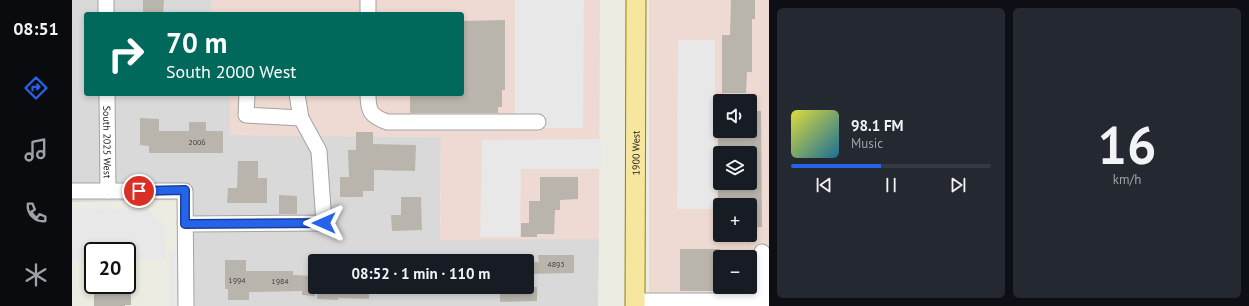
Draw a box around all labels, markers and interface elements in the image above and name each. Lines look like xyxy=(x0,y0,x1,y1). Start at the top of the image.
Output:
text: 08:51 xyxy=(13,17,59,40)
text: 70 m xyxy=(166,24,227,61)
icon: right xyxy=(100,28,152,80)
text: South 2000 West xyxy=(166,60,296,83)
icon: directions xyxy=(22,74,50,102)
map controls xyxy=(713,94,757,294)
button: sound xyxy=(713,94,757,138)
street label: South 2025 West xyxy=(101,106,114,179)
text: 16 xyxy=(1098,111,1156,178)
text: 98.1 FM xyxy=(851,116,904,135)
street label: 1900 West xyxy=(629,130,642,175)
text: Music xyxy=(851,135,883,152)
icon: music xyxy=(22,136,50,164)
house number: 2006 xyxy=(188,137,206,147)
button: layers xyxy=(713,146,757,190)
text: km/h xyxy=(1113,171,1141,188)
pin xyxy=(122,174,156,208)
icon: previous xyxy=(813,174,835,196)
icon: pause xyxy=(880,174,902,196)
icon: next xyxy=(947,174,969,196)
icon: arrive xyxy=(128,180,150,202)
button: + xyxy=(713,198,757,242)
icon: phone xyxy=(22,199,50,227)
position arrow xyxy=(303,202,345,244)
speed limit sign: 20 xyxy=(84,242,136,294)
button: − xyxy=(713,250,757,294)
house number: 4893 xyxy=(547,259,565,269)
icon: climate xyxy=(22,261,50,289)
text: 08:52 · 1 min · 110 m xyxy=(352,264,490,283)
house number: 1994 xyxy=(228,275,246,285)
house number: 1984 xyxy=(271,276,289,286)

